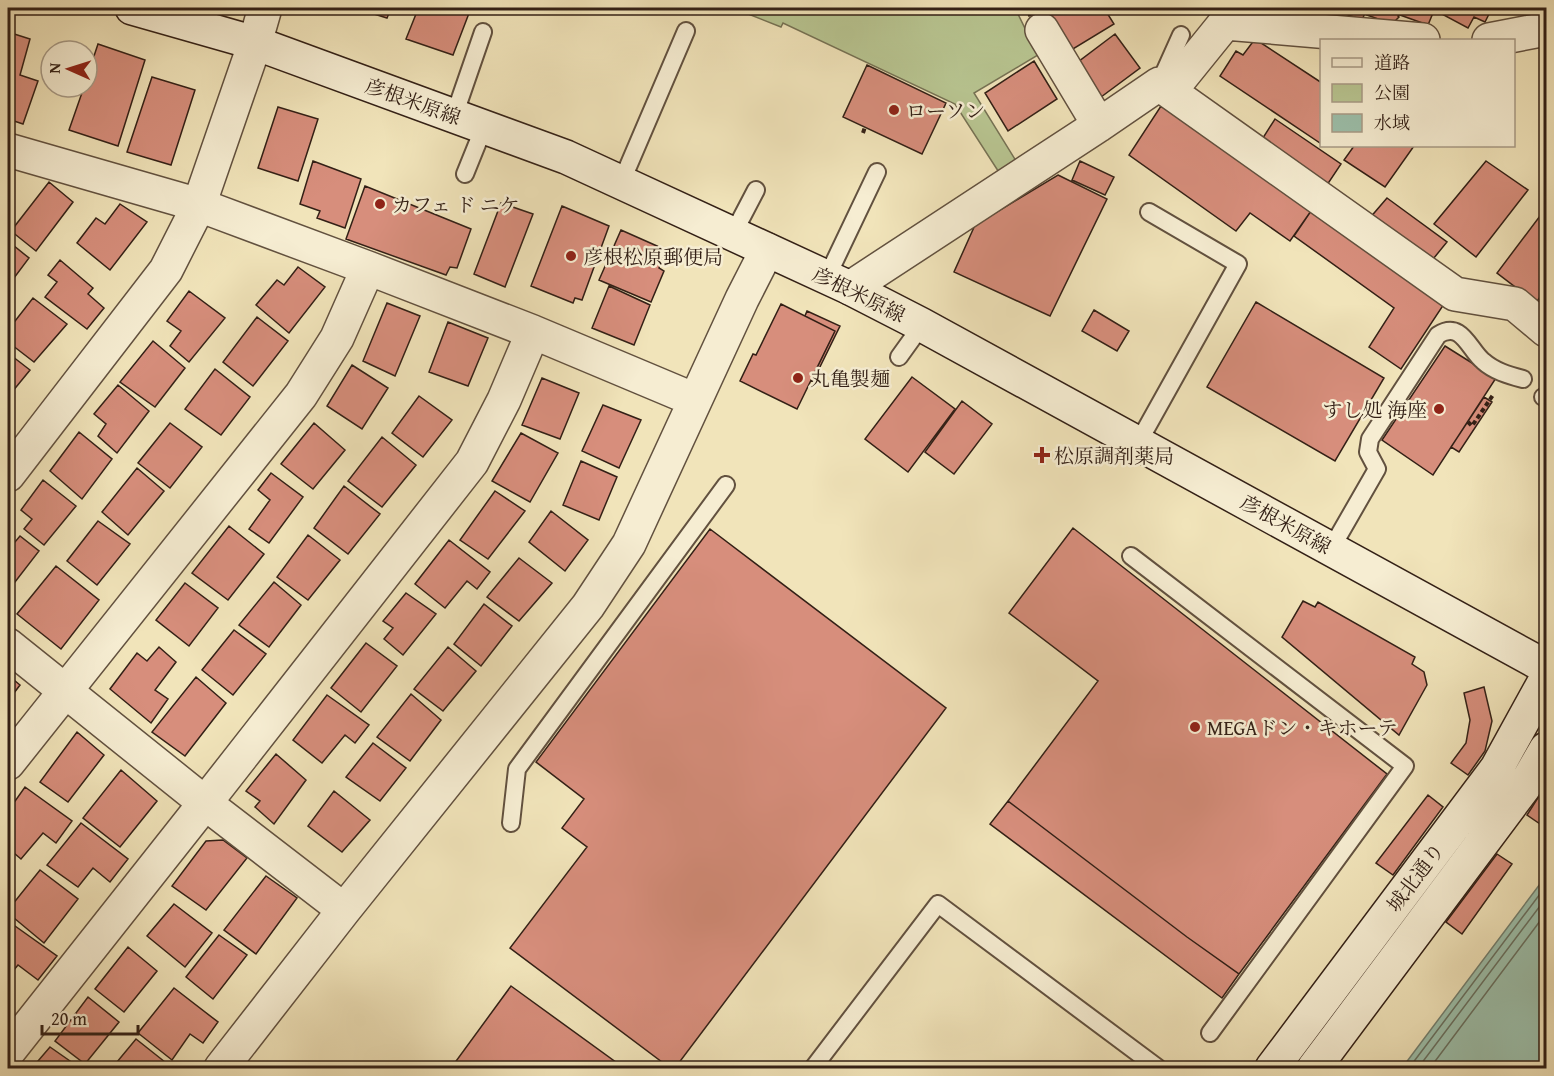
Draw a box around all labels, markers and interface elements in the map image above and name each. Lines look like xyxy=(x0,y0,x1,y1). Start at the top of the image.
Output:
north arrow xyxy=(39,39,99,99)
legend xyxy=(1320,39,1515,147)
text: 道路 xyxy=(1374,49,1410,76)
text: N xyxy=(42,62,66,74)
street label: 彦根米原線 xyxy=(361,70,465,132)
text: 公園 xyxy=(1374,79,1410,106)
place label: ローソン xyxy=(906,96,985,125)
marker: ローソン xyxy=(887,103,901,117)
text: 水域 xyxy=(1374,109,1410,136)
place label: カフェ ド ニケ xyxy=(392,190,520,219)
marker: カフェ ド ニケ xyxy=(373,197,387,211)
place label: 彦根松原郵便局 xyxy=(583,242,723,271)
marker: 彦根松原郵便局 xyxy=(564,249,578,263)
street label: 彦根米原線 xyxy=(808,259,910,329)
place label: 丸亀製麺 xyxy=(810,364,890,393)
marker: 丸亀製麺 xyxy=(791,371,805,385)
place label: すし処 海座 xyxy=(1323,395,1427,424)
marker: すし処 海座 xyxy=(1432,402,1446,416)
place label: 松原調剤薬局 xyxy=(1054,441,1174,470)
marker: 松原調剤薬局 xyxy=(1035,448,1049,462)
street label: 彦根米原線 xyxy=(1235,487,1337,561)
place label: MEGAドン・キホーテ xyxy=(1207,713,1397,742)
marker: MEGAドン・キホーテ xyxy=(1188,720,1202,734)
street label: 城北通り xyxy=(1379,836,1451,918)
scale bar xyxy=(42,998,138,1036)
text: 20 m xyxy=(51,1005,87,1032)

